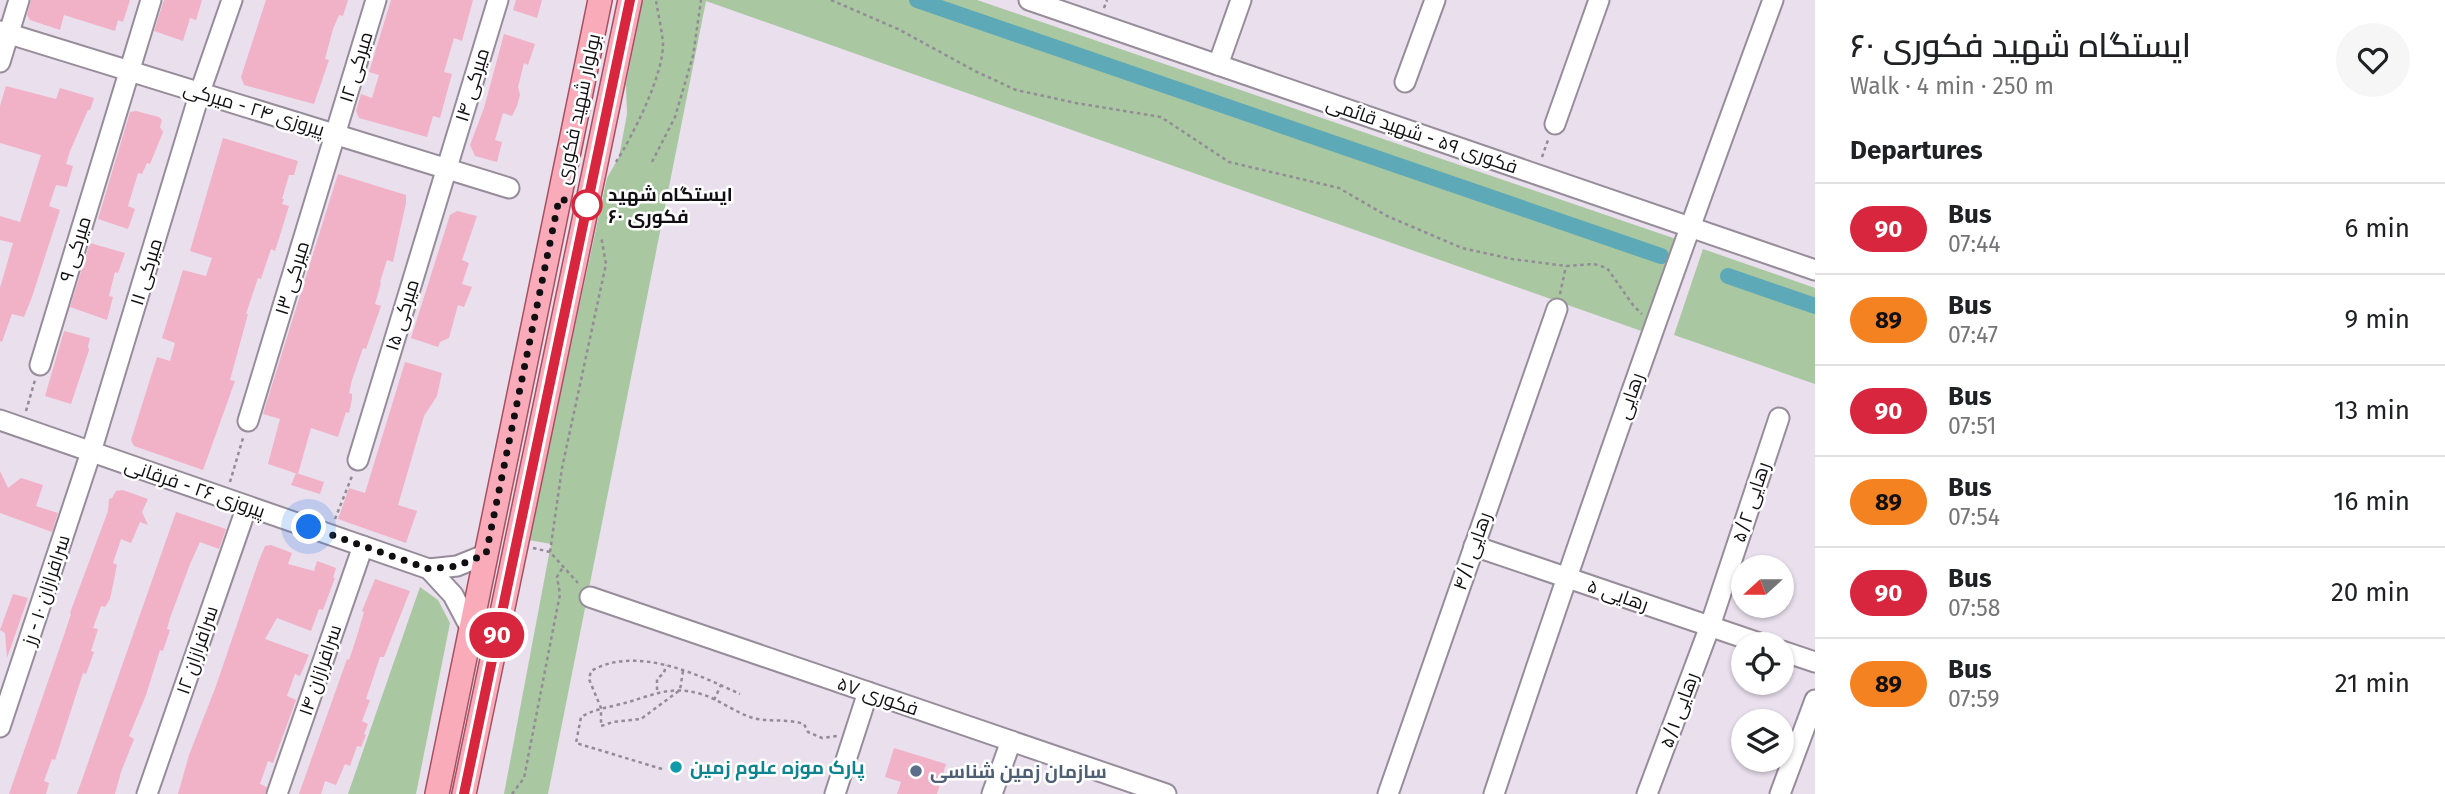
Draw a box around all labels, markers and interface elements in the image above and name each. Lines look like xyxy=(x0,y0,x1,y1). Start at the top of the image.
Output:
button: heart xyxy=(2336,23,2410,97)
text: ایستگاه شهید فکوری ۶۰ xyxy=(1850,26,2191,66)
street label: میرکی ۱۲ xyxy=(334,29,378,105)
street label: بولوار شهید فکوری xyxy=(551,32,605,186)
street label: میرکی ۱۴ xyxy=(450,45,494,125)
text: Walk · 4 min · 250 m xyxy=(1850,72,2054,100)
street label: پیروزی ۲۴ - میرکی xyxy=(180,77,327,142)
street label: فکوری ۵۹ - شهید قائمی xyxy=(1323,91,1521,179)
text: Departures xyxy=(1850,135,1983,166)
place label: ایستگاه شهید فکوری ۶۰ xyxy=(608,183,733,228)
marker: ایستگاه شهید فکوری ۶۰ xyxy=(572,190,602,220)
text: Bus xyxy=(1948,199,1991,230)
text: 6 min xyxy=(2344,213,2410,244)
street label: میرکی ۹ xyxy=(54,214,96,284)
text: 90 xyxy=(1875,215,1902,243)
text: 07:44 xyxy=(1948,230,2000,258)
street label: میرکی ۱۱ xyxy=(125,236,167,308)
street label: میرکی ۱۳ xyxy=(270,238,314,318)
street label: میرکی ۱۵ xyxy=(380,277,424,353)
text: Bus xyxy=(1948,290,1991,321)
text: 9 min xyxy=(2345,304,2410,335)
text: 89 xyxy=(1875,306,1902,334)
text: 07:47 xyxy=(1948,321,1998,349)
street label: رهایی xyxy=(1611,370,1649,422)
text: Bus xyxy=(1948,381,1991,412)
text: 13 min xyxy=(2334,395,2410,426)
text: 90 xyxy=(1875,397,1902,425)
text: 07:51 xyxy=(1948,412,1997,440)
street label: پیروزی ۲۶ - فرقانی xyxy=(122,453,268,524)
street label: رهایی ۵/۲ xyxy=(1727,459,1775,545)
text: Bus xyxy=(1948,472,1991,503)
text: 16 min xyxy=(2333,486,2410,517)
text: 89 xyxy=(1875,488,1902,516)
text: 07:54 xyxy=(1948,503,2000,531)
your location xyxy=(291,509,326,544)
street label: رهایی ۴/۱ xyxy=(1448,509,1496,593)
street label: سرافرازان ۱۰ - رز xyxy=(17,532,75,649)
north arrow xyxy=(1731,555,1794,618)
map controls xyxy=(1731,555,1794,772)
text: Bus xyxy=(1948,563,1991,594)
street label: رهایی ۵ xyxy=(1584,574,1652,616)
text: 20 min xyxy=(2331,577,2410,608)
text: 90 xyxy=(1875,579,1902,607)
text: 07:58 xyxy=(1948,594,2000,622)
street label: سرافرازان ۱۲ xyxy=(171,603,223,697)
line badge: 90 xyxy=(466,612,528,658)
street label: سرافرازان ۱۴ xyxy=(294,621,346,719)
text: 90 xyxy=(483,621,511,649)
button: locate xyxy=(1731,632,1794,695)
text: Bus xyxy=(1948,654,1991,685)
text: 21 min xyxy=(2335,668,2410,699)
street label: رهایی ۵/۱ xyxy=(1655,669,1703,751)
text: 89 xyxy=(1875,670,1902,698)
street label: فکوری ۵۷ xyxy=(834,671,922,721)
text: 07:59 xyxy=(1948,685,1999,713)
button: layers xyxy=(1731,709,1794,772)
place label: پارک موزه علوم زمین xyxy=(690,756,865,781)
marker: پارک موزه علوم زمین xyxy=(668,759,684,775)
place label: سازمان زمین شناسی xyxy=(930,760,1107,784)
marker: سازمان زمین شناسی xyxy=(908,763,924,779)

